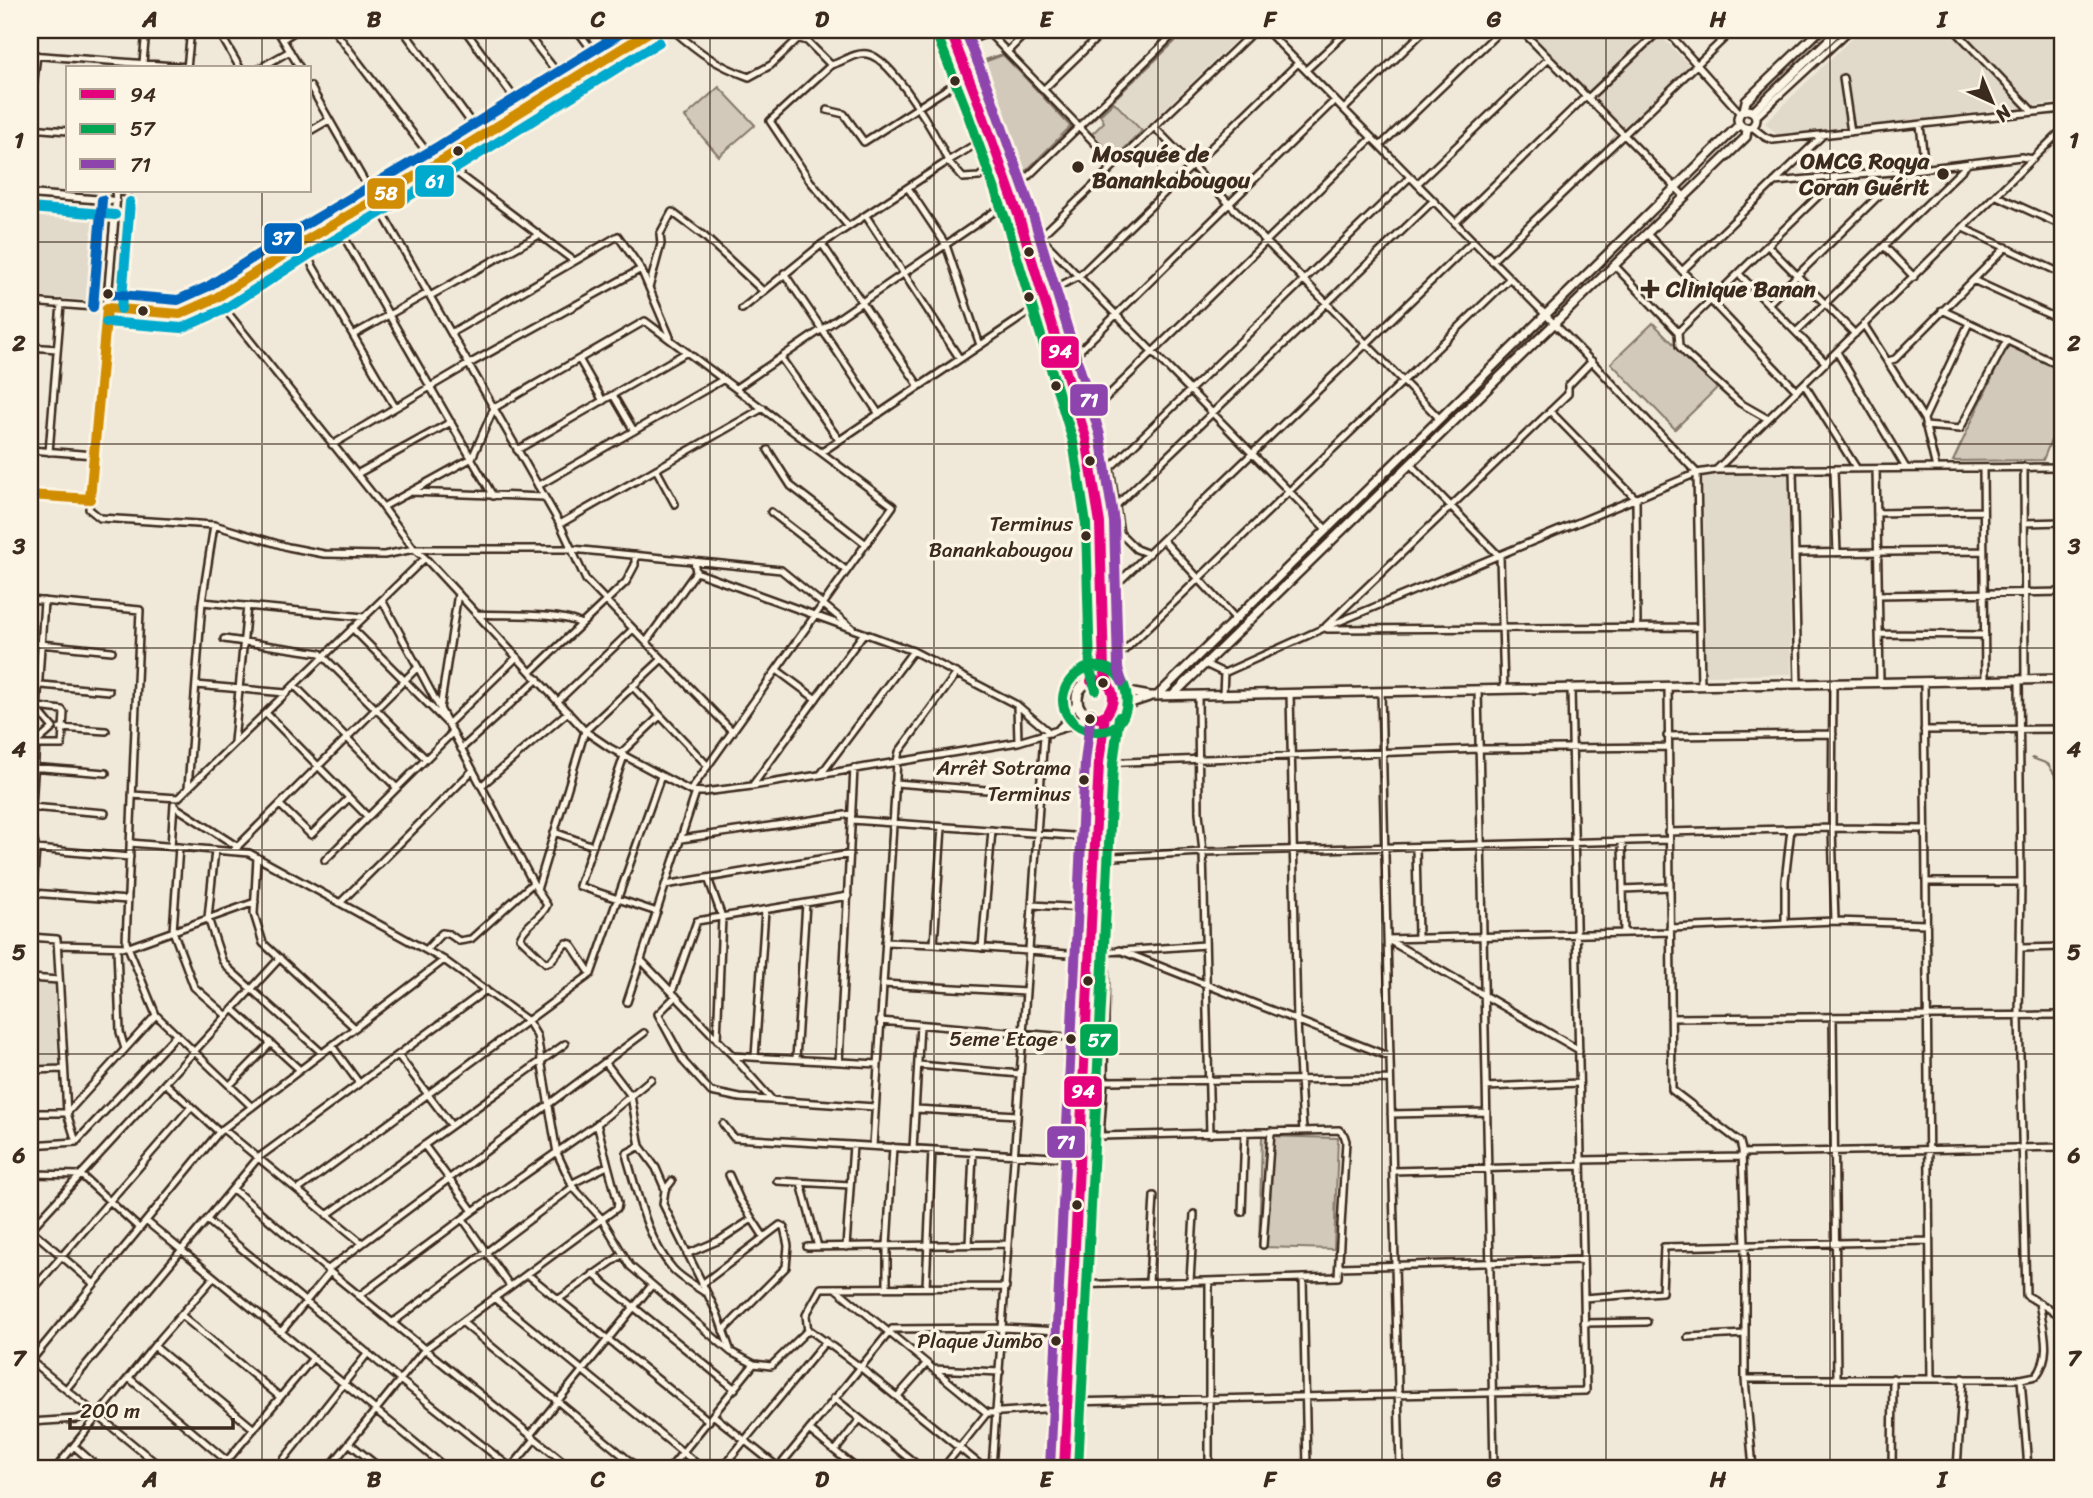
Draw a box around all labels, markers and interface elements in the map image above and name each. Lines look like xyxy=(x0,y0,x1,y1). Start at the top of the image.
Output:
text: A xyxy=(141,0,158,40)
text: B xyxy=(367,0,382,40)
text: C xyxy=(590,0,606,40)
text: D xyxy=(815,0,830,40)
text: E xyxy=(1040,0,1055,40)
text: F xyxy=(1263,0,1278,40)
text: G xyxy=(1486,0,1502,40)
text: H xyxy=(1709,0,1727,40)
text: I xyxy=(1936,0,1948,40)
legend xyxy=(66,66,312,192)
north arrow xyxy=(1956,66,2026,136)
unlabelled marker xyxy=(948,74,962,88)
text: 94 xyxy=(130,76,156,114)
text: N xyxy=(1987,97,2020,131)
text: 57 xyxy=(130,110,157,148)
text: 1 xyxy=(14,120,24,161)
text: 1 xyxy=(2069,120,2079,161)
place label: Mosquée de Banankabougou xyxy=(1091,134,1251,201)
place label: OMCG Roqya Coran Guérit xyxy=(1798,141,1930,208)
unlabelled marker xyxy=(451,144,465,158)
text: 71 xyxy=(130,146,151,184)
marker: Mosquée de Banankabougou xyxy=(1070,159,1086,175)
line badge: 61 xyxy=(414,164,455,198)
text: 61 xyxy=(425,165,444,198)
marker: OMCG Roqya Coran Guérit xyxy=(1935,166,1951,182)
line badge: 58 xyxy=(366,177,406,210)
text: 58 xyxy=(374,177,398,210)
line badge: 37 xyxy=(263,222,303,255)
text: 37 xyxy=(271,222,296,255)
unlabelled marker xyxy=(1022,245,1036,259)
place label: Clinique Banan xyxy=(1665,269,1816,310)
marker: Clinique Banan xyxy=(1640,279,1660,299)
unlabelled marker xyxy=(101,287,115,301)
unlabelled marker xyxy=(1022,290,1036,304)
unlabelled marker xyxy=(136,304,150,318)
text: 2 xyxy=(11,323,26,364)
text: 2 xyxy=(2066,323,2081,364)
line badge: 94 xyxy=(1040,335,1080,369)
text: 94 xyxy=(1048,335,1072,368)
unlabelled marker xyxy=(1049,379,1063,393)
line badge: 71 xyxy=(1069,383,1109,417)
text: 71 xyxy=(1079,384,1099,417)
unlabelled marker xyxy=(1083,454,1097,468)
place label: Terminus Banankabougou xyxy=(929,505,1074,569)
text: 3 xyxy=(12,526,26,567)
text: 3 xyxy=(2067,526,2081,567)
marker: Terminus Banankabougou xyxy=(1079,529,1093,543)
unlabelled marker xyxy=(1096,676,1110,690)
unlabelled marker xyxy=(1083,712,1097,726)
text: 4 xyxy=(11,729,27,770)
text: 4 xyxy=(2066,729,2082,770)
place label: Arrêt Sotrama Terminus xyxy=(935,749,1071,813)
marker: Arrêt Sotrama Terminus xyxy=(1077,773,1091,787)
text: 5 xyxy=(12,932,26,973)
text: 5 xyxy=(2067,932,2081,973)
unlabelled marker xyxy=(1081,974,1095,988)
place label: 5eme Etage xyxy=(949,1020,1058,1058)
line badge: 57 xyxy=(1079,1023,1119,1057)
text: 57 xyxy=(1088,1024,1112,1057)
marker: 5eme Etage xyxy=(1064,1032,1078,1046)
line badge: 94 xyxy=(1063,1075,1103,1108)
text: 94 xyxy=(1071,1075,1095,1108)
line badge: 71 xyxy=(1046,1125,1086,1159)
text: 71 xyxy=(1056,1126,1076,1159)
text: 6 xyxy=(11,1135,26,1176)
text: 6 xyxy=(2066,1135,2081,1176)
unlabelled marker xyxy=(1070,1198,1084,1212)
place label: Plaque Jumbo xyxy=(917,1322,1043,1360)
marker: Plaque Jumbo xyxy=(1049,1334,1063,1348)
text: 7 xyxy=(12,1338,27,1379)
text: 7 xyxy=(2067,1338,2082,1379)
scale bar xyxy=(70,1386,233,1430)
text: 200 m xyxy=(80,1392,140,1430)
text: A xyxy=(141,1459,158,1498)
text: B xyxy=(367,1459,382,1498)
text: C xyxy=(590,1459,606,1498)
text: D xyxy=(815,1459,830,1498)
text: E xyxy=(1040,1459,1055,1498)
text: F xyxy=(1263,1459,1278,1498)
text: G xyxy=(1486,1459,1502,1498)
text: H xyxy=(1709,1459,1727,1498)
text: I xyxy=(1936,1459,1948,1498)

